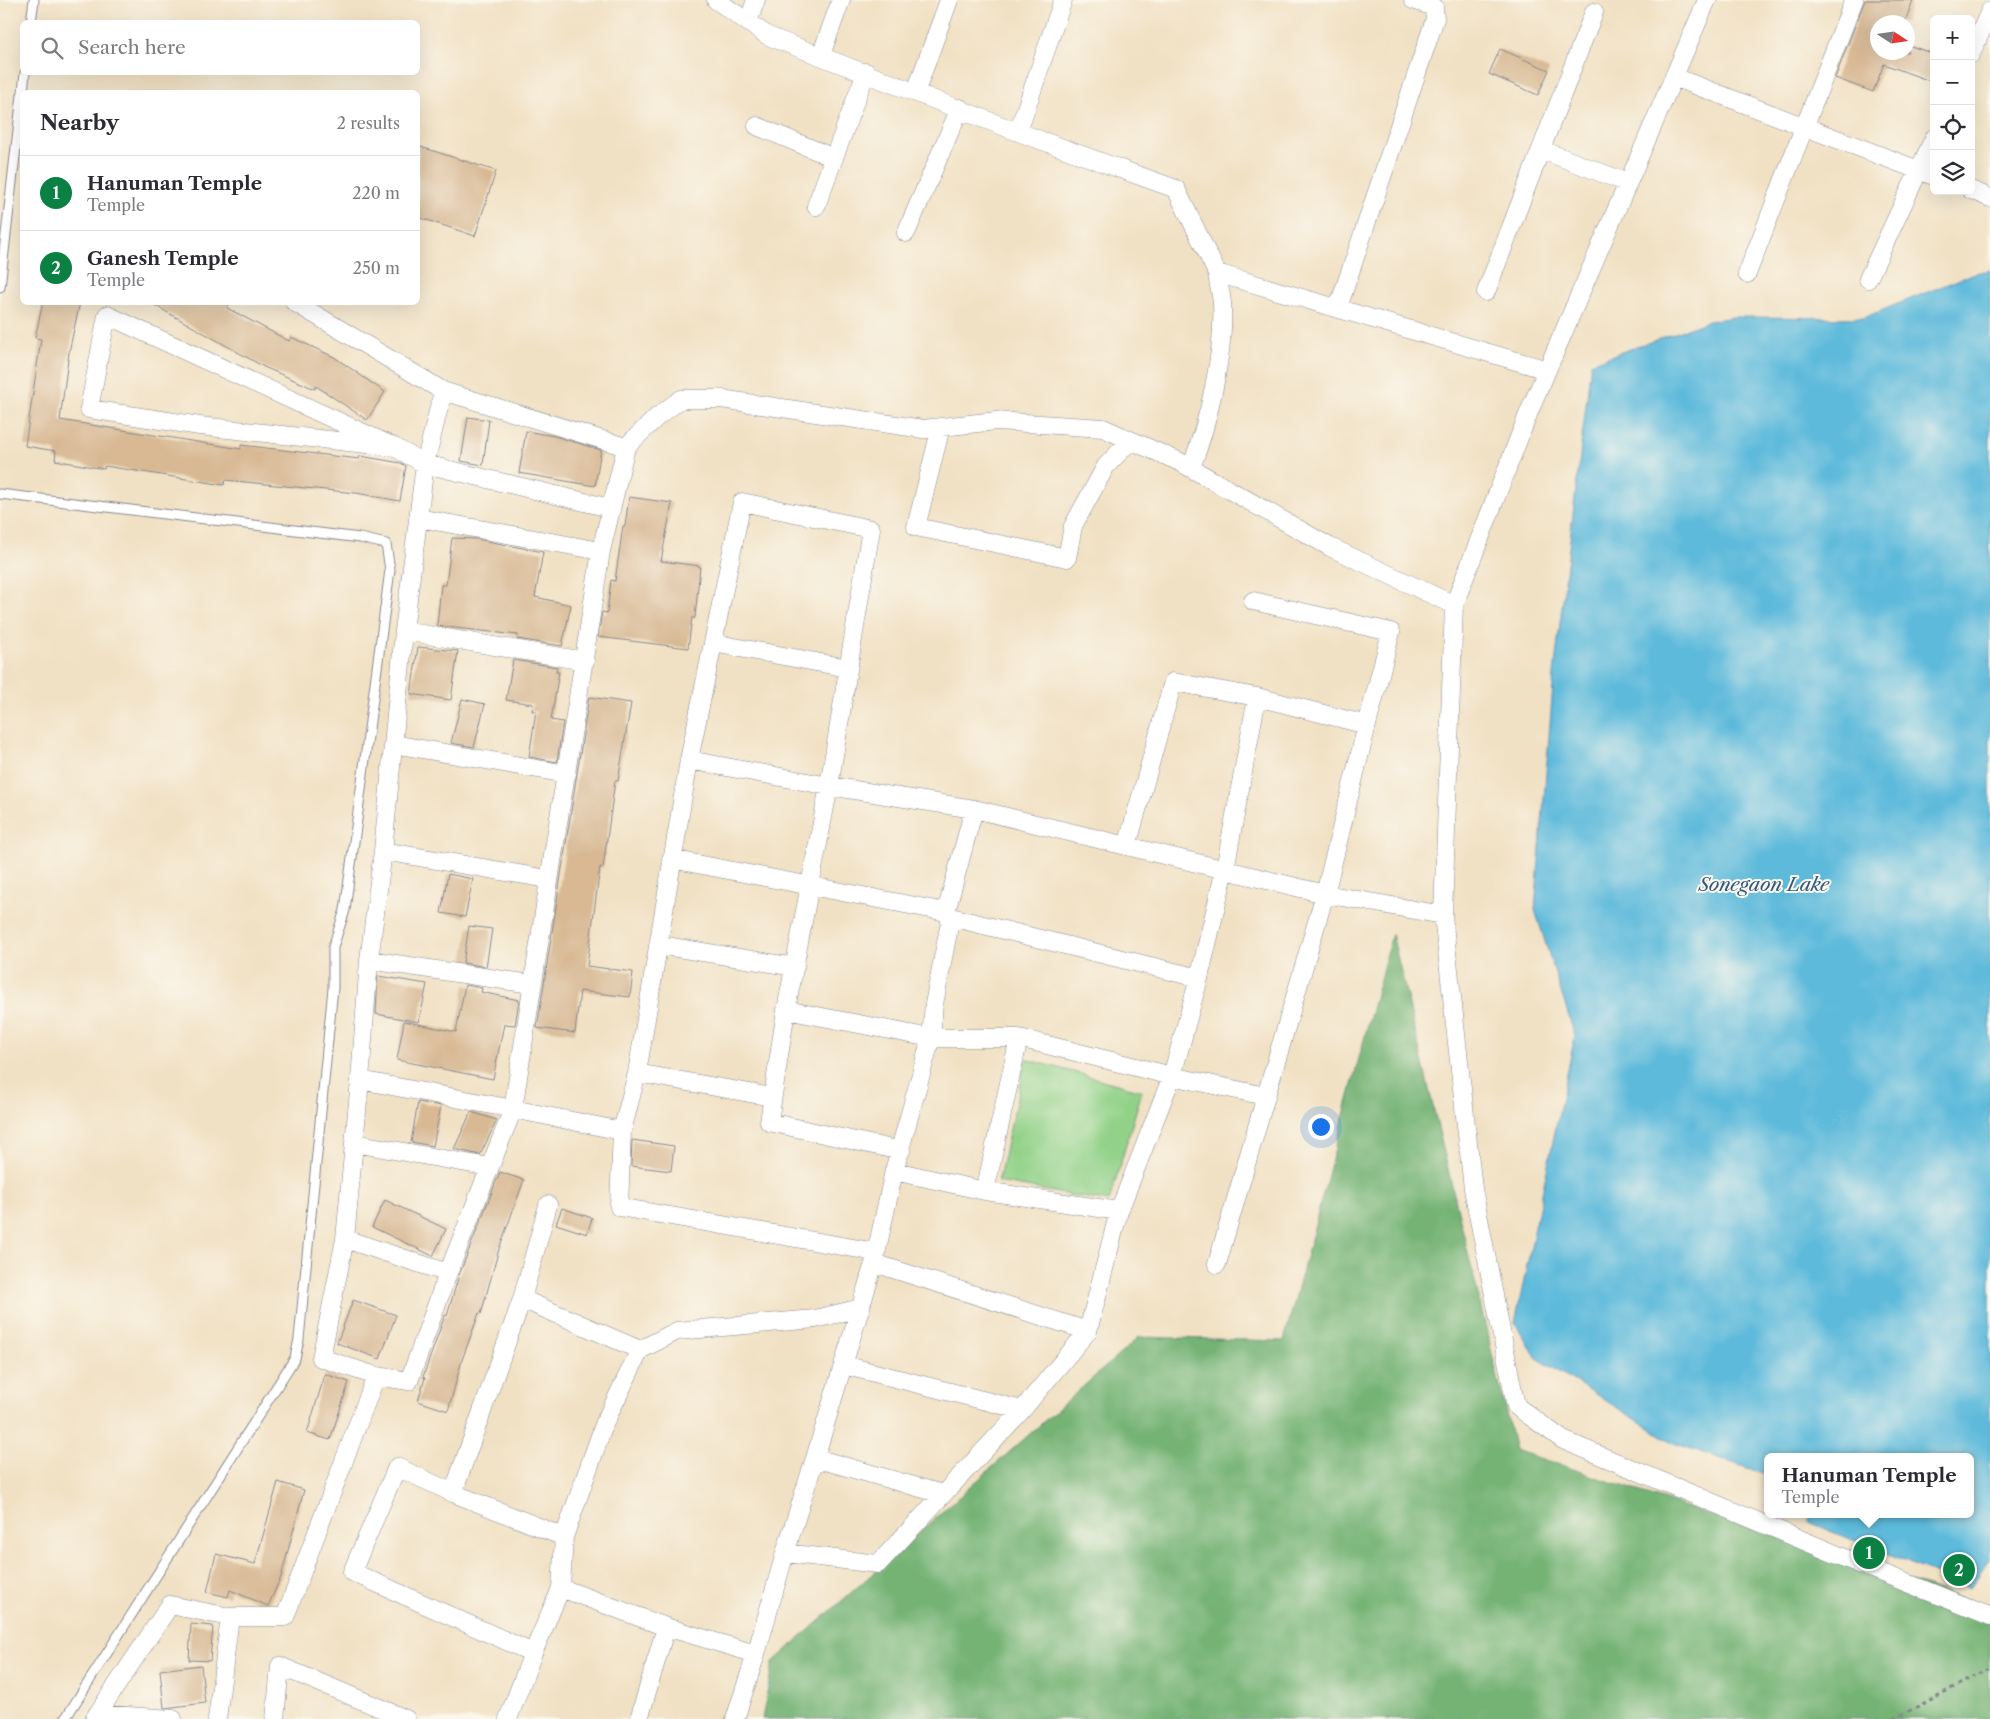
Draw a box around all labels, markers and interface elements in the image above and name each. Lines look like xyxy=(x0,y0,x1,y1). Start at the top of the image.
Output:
north arrow xyxy=(1870,15,1915,60)
map controls xyxy=(1930,15,1975,195)
button: + xyxy=(1930,15,1975,60)
search box xyxy=(20,20,420,75)
icon: search xyxy=(38,34,66,62)
text: Search here xyxy=(78,36,186,59)
button: − xyxy=(1930,60,1975,105)
button: locate xyxy=(1930,105,1975,150)
text: Nearby xyxy=(40,110,119,135)
text: 2 results xyxy=(337,113,400,133)
button: layers xyxy=(1930,150,1975,195)
text: Hanuman Temple xyxy=(87,172,262,195)
text: 1 xyxy=(52,183,60,203)
text: 220 m xyxy=(352,183,400,203)
text: Temple xyxy=(87,195,145,215)
text: Ganesh Temple xyxy=(87,247,239,270)
text: 2 xyxy=(51,258,61,278)
text: 250 m xyxy=(353,258,400,278)
text: Temple xyxy=(87,270,145,290)
water label: Sonegaon Lake xyxy=(1698,873,1830,896)
your location xyxy=(1308,1114,1334,1140)
popup xyxy=(1764,1453,1974,1518)
text: Hanuman Temple xyxy=(1781,1464,1957,1487)
text: Temple xyxy=(1781,1487,1839,1507)
pin: 1 xyxy=(1853,1534,1885,1572)
pin: 2 xyxy=(1943,1551,1975,1589)

